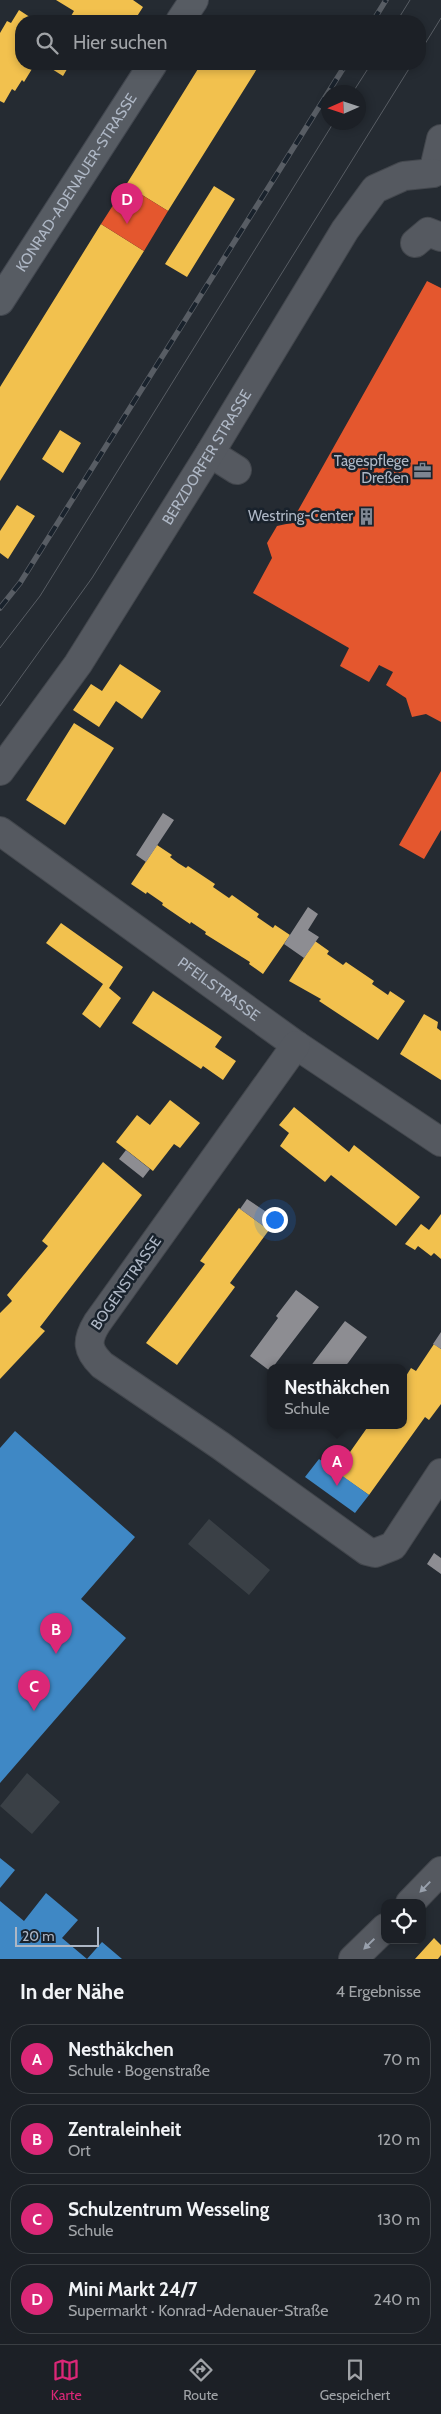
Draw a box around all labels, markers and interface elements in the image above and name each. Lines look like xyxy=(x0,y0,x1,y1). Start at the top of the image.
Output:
search box xyxy=(15,15,426,70)
icon: search xyxy=(33,29,61,57)
text: Hier suchen xyxy=(73,31,167,54)
north arrow xyxy=(321,85,366,130)
street label: KONRAD-ADENAUER-STRASSE xyxy=(12,90,140,276)
pin: D xyxy=(111,183,143,224)
street label: BERZDORFER STRASSE xyxy=(158,386,255,528)
place label: Tagespflege Dreßen xyxy=(334,452,409,487)
office icon: Tagespflege Dreßen xyxy=(413,460,433,480)
building icon: Westring-Center xyxy=(357,506,377,526)
place label: Westring-Center xyxy=(248,507,353,525)
street label: PFEILSTRASSE xyxy=(174,953,263,1025)
your location xyxy=(262,1207,288,1233)
street label: BOGENSTRASSE xyxy=(87,1233,165,1333)
popup xyxy=(267,1364,407,1429)
text: Nesthäkchen xyxy=(284,1376,390,1399)
text: Schule xyxy=(284,1399,330,1418)
pin: A xyxy=(321,1445,353,1486)
pin: B xyxy=(40,1613,72,1654)
pin: C xyxy=(18,1670,50,1711)
one-way arrow xyxy=(419,1880,431,1892)
map controls xyxy=(381,1899,426,1944)
button: locate xyxy=(381,1899,426,1944)
scale bar xyxy=(15,1924,99,1947)
text: 20 m xyxy=(22,1927,55,1945)
one-way arrow xyxy=(363,1938,375,1950)
text: In der Nähe xyxy=(20,1979,124,2004)
text: 4 Ergebnisse xyxy=(336,1982,421,2001)
text: Nesthäkchen xyxy=(68,2038,174,2061)
text: A xyxy=(32,2050,42,2069)
text: 70 m xyxy=(383,2050,420,2069)
text: Schule · Bogenstraße xyxy=(68,2061,210,2080)
text: Zentraleinheit xyxy=(68,2118,181,2141)
text: B xyxy=(32,2130,42,2149)
text: 120 m xyxy=(378,2130,420,2149)
text: Ort xyxy=(68,2141,91,2160)
text: Schulzentrum Wesseling xyxy=(68,2198,269,2221)
text: C xyxy=(32,2210,42,2229)
text: 130 m xyxy=(377,2210,420,2229)
text: Schule xyxy=(68,2221,114,2240)
text: Mini Markt 24/7 xyxy=(68,2278,197,2301)
text: D xyxy=(31,2290,43,2309)
text: 240 m xyxy=(374,2290,420,2309)
text: Supermarkt · Konrad-Adenauer-Straße xyxy=(68,2301,328,2320)
tab: Karte xyxy=(51,2356,82,2404)
tab: Route xyxy=(183,2356,218,2404)
tab: Gespeichert xyxy=(320,2356,390,2404)

